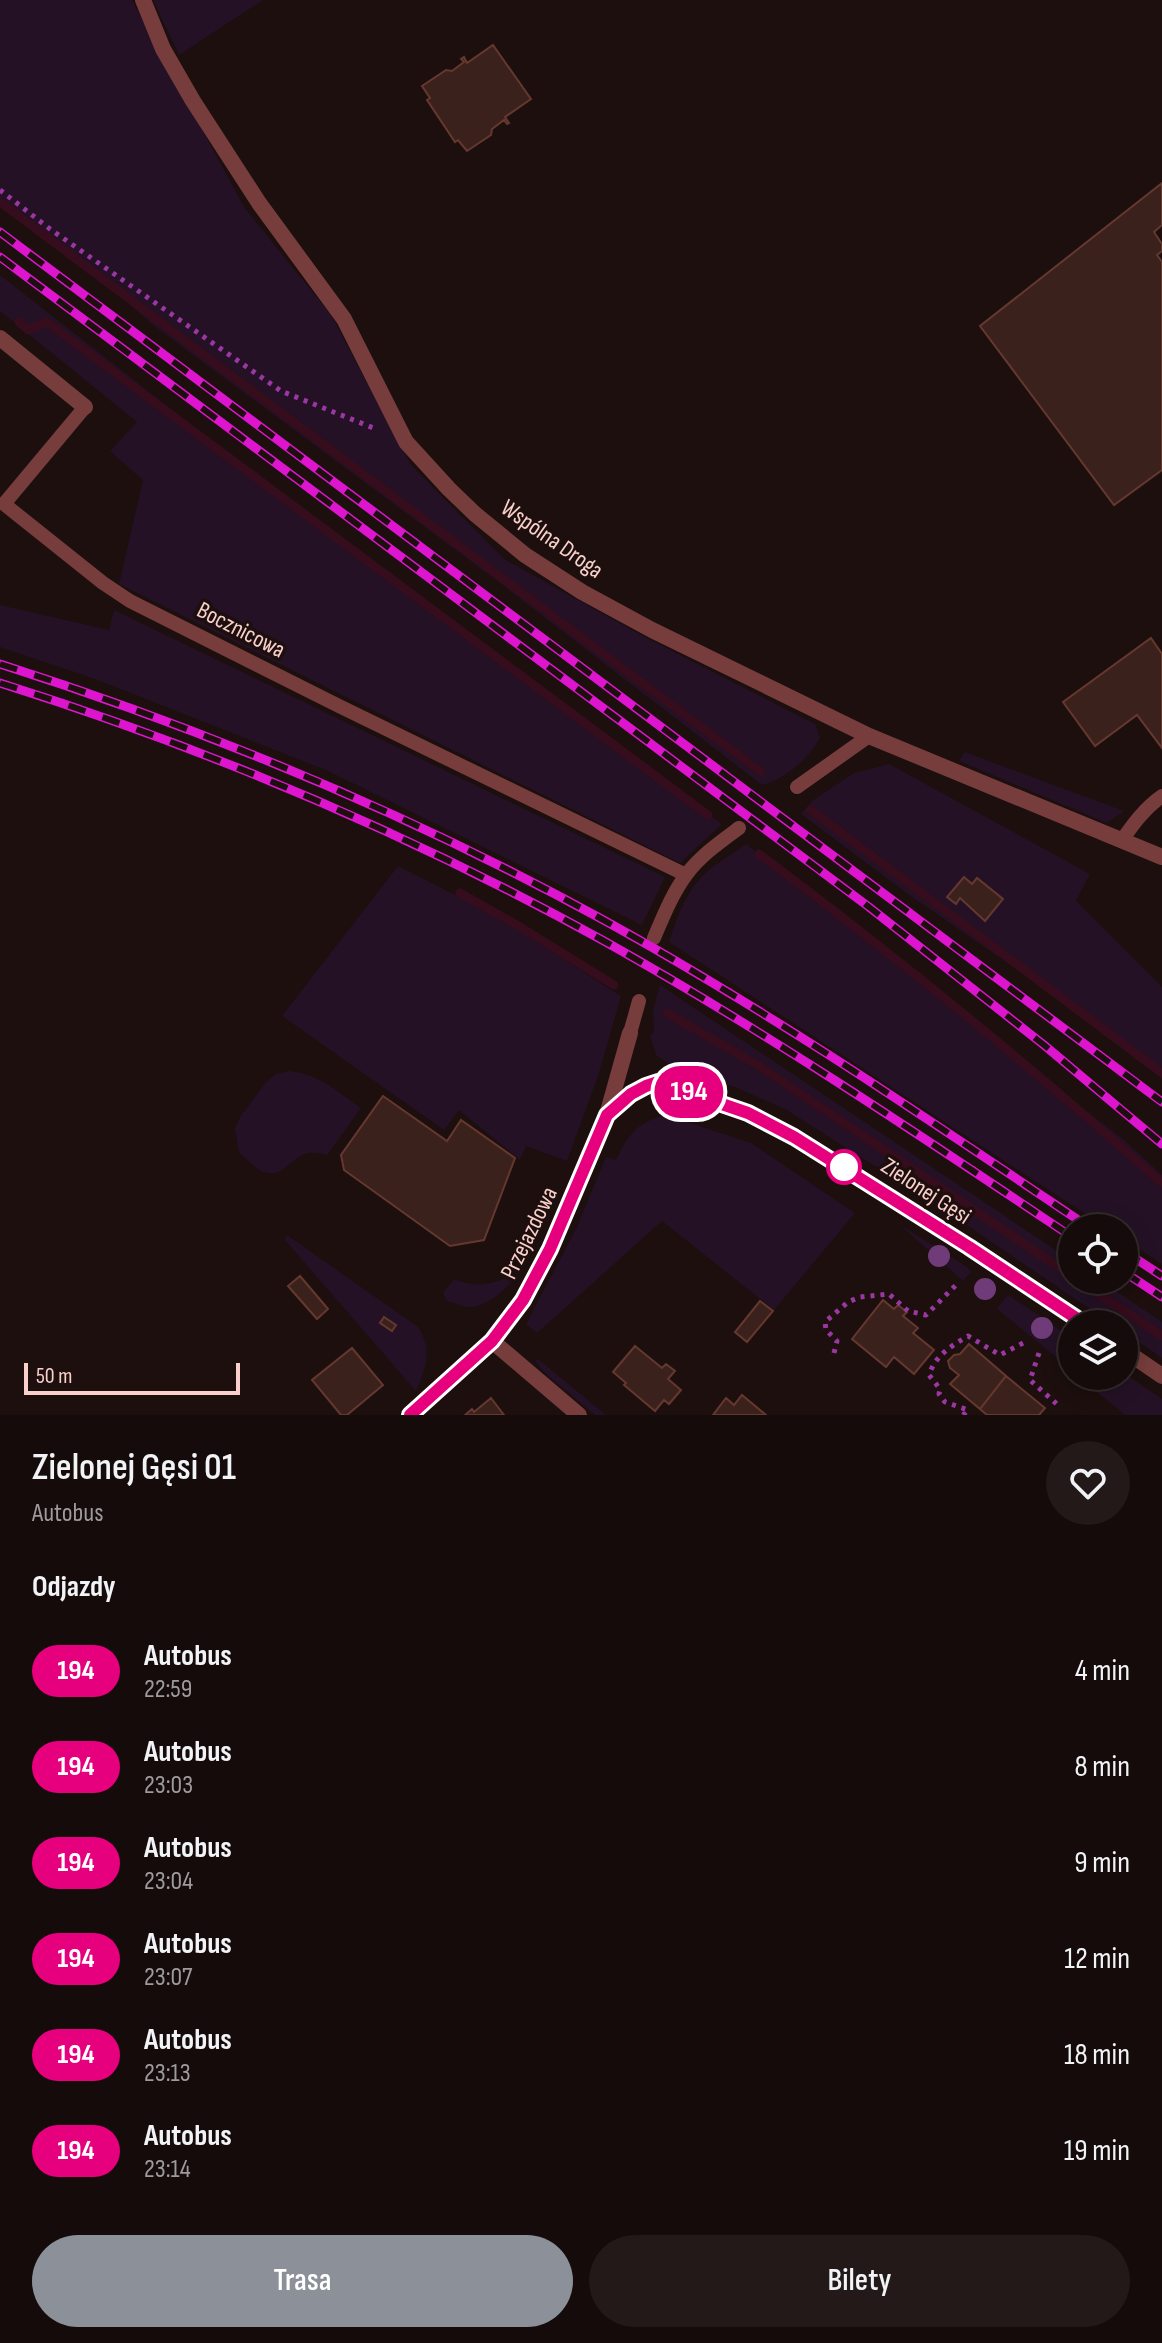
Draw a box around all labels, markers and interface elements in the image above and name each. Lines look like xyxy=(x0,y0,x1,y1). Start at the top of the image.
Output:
street label: Wspólna Droga xyxy=(495,493,609,585)
street label: Bocznicowa xyxy=(192,595,290,665)
line badge: 194 xyxy=(643,1066,735,1118)
text: 194 xyxy=(670,1075,708,1108)
unlabelled marker xyxy=(827,1150,861,1184)
street label: Zielonej Gęsi xyxy=(876,1151,976,1231)
street label: Przejazdowa xyxy=(494,1182,564,1284)
map controls xyxy=(1058,1214,1138,1390)
button: locate xyxy=(1058,1214,1138,1294)
button: layers xyxy=(1058,1310,1138,1390)
scale bar xyxy=(24,1359,240,1395)
text: 50 m xyxy=(36,1363,72,1390)
button: heart xyxy=(1046,1441,1130,1525)
text: Zielonej Gęsi 01 xyxy=(32,1445,236,1490)
text: Autobus xyxy=(32,1498,104,1529)
text: Odjazdy xyxy=(32,1569,116,1605)
text: Autobus xyxy=(144,1638,232,1674)
text: 4 min xyxy=(1075,1653,1130,1689)
text: 194 xyxy=(57,1654,95,1687)
text: 22:59 xyxy=(144,1674,192,1705)
text: Autobus xyxy=(144,1734,232,1770)
text: 8 min xyxy=(1074,1749,1130,1785)
text: 194 xyxy=(57,1750,95,1783)
text: 23:03 xyxy=(144,1770,193,1801)
text: Autobus xyxy=(144,1830,232,1866)
text: 9 min xyxy=(1074,1845,1130,1881)
text: 194 xyxy=(57,1846,95,1879)
text: 23:04 xyxy=(144,1866,193,1897)
text: Autobus xyxy=(144,1926,232,1962)
text: 12 min xyxy=(1064,1941,1130,1977)
text: 194 xyxy=(57,1942,95,1975)
text: 23:07 xyxy=(144,1962,193,1993)
text: Autobus xyxy=(144,2022,232,2058)
text: 18 min xyxy=(1064,2037,1130,2073)
text: 194 xyxy=(57,2038,95,2071)
text: 23:13 xyxy=(144,2058,191,2089)
text: Autobus xyxy=(144,2118,232,2154)
text: 19 min xyxy=(1064,2133,1130,2169)
text: 194 xyxy=(57,2134,95,2167)
text: 23:14 xyxy=(144,2154,191,2185)
button: Trasa xyxy=(32,2235,573,2327)
button: Bilety xyxy=(589,2235,1130,2327)

